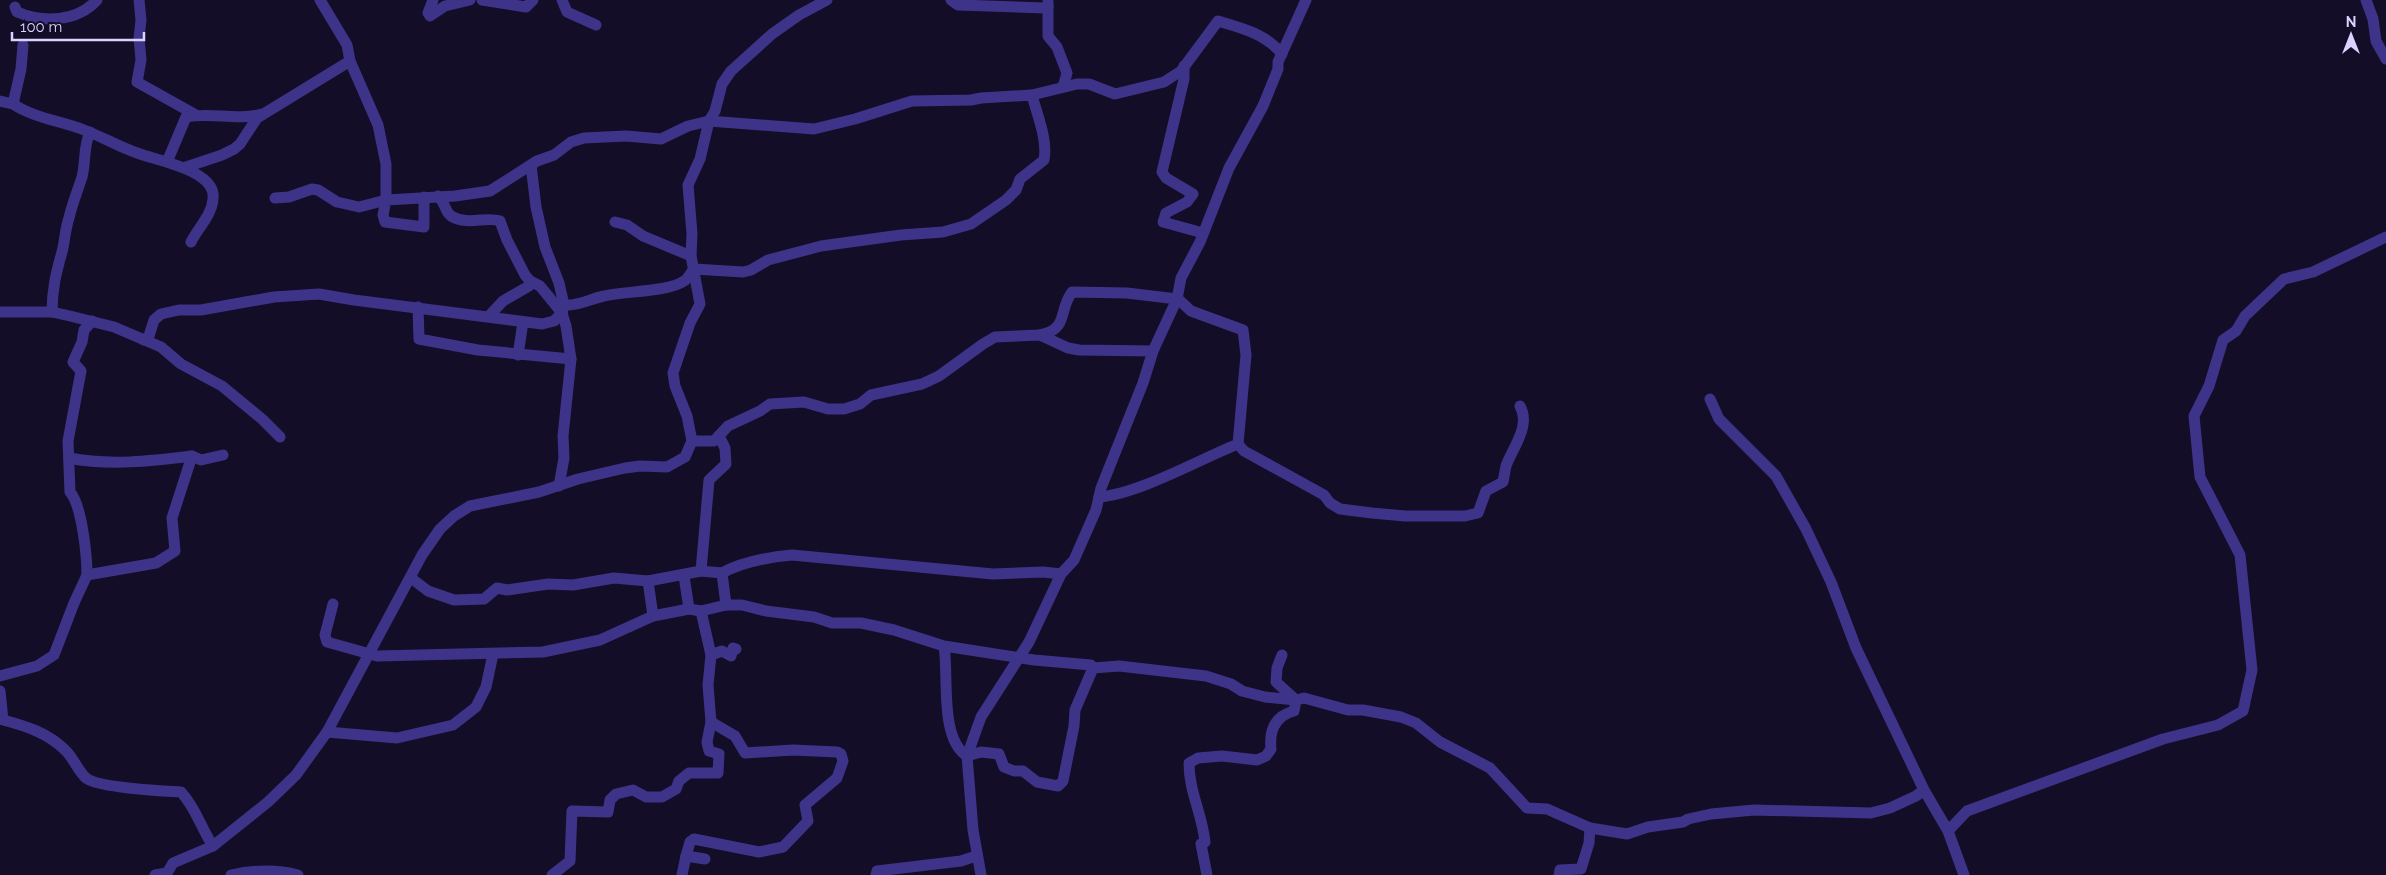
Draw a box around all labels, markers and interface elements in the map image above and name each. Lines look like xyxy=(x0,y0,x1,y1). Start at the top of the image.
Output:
scale bar xyxy=(12,10,145,42)
north arrow xyxy=(2326,10,2376,60)
text: N xyxy=(2346,14,2356,30)
text: 100 m xyxy=(20,18,62,36)

